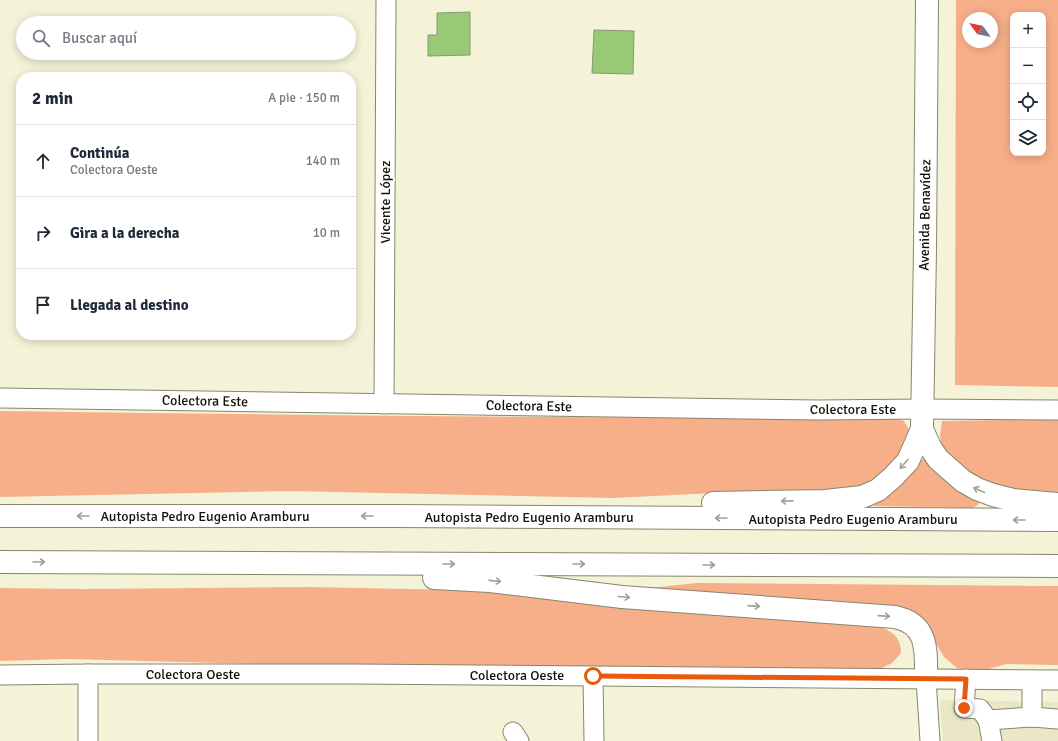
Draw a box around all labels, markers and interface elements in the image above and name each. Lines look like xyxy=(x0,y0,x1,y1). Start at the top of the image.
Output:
north arrow xyxy=(962,12,998,48)
map controls xyxy=(1010,12,1046,156)
button: + xyxy=(1010,12,1046,48)
search box xyxy=(16,16,356,60)
icon: search xyxy=(30,27,52,49)
text: Buscar aquí xyxy=(62,29,137,47)
button: − xyxy=(1010,48,1046,84)
button: locate xyxy=(1010,84,1046,120)
text: 2 min xyxy=(32,88,73,109)
text: A pie · 150 m xyxy=(268,90,340,106)
button: layers xyxy=(1010,120,1046,156)
text: Continúa xyxy=(70,144,129,162)
icon: ahead xyxy=(32,150,54,172)
text: 140 m xyxy=(306,153,340,169)
street label: Avenida Benavídez xyxy=(916,159,934,271)
street label: Vicente López xyxy=(377,161,394,243)
text: Colectora Oeste xyxy=(70,162,158,178)
icon: right xyxy=(32,222,54,244)
text: Gira a la derecha xyxy=(70,224,180,242)
text: 10 m xyxy=(313,225,340,241)
icon: arrive xyxy=(32,294,54,316)
text: Llegada al destino xyxy=(70,296,189,314)
street label: Colectora Este xyxy=(162,392,248,410)
street label: Colectora Este xyxy=(486,397,572,415)
street label: Colectora Este xyxy=(810,401,896,418)
one-way arrow xyxy=(900,458,909,469)
one-way arrow xyxy=(973,485,985,493)
one-way arrow xyxy=(781,498,794,505)
street label: Autopista Pedro Eugenio Aramburu xyxy=(100,508,310,525)
street label: Autopista Pedro Eugenio Aramburu xyxy=(424,509,634,526)
street label: Autopista Pedro Eugenio Aramburu xyxy=(748,511,958,528)
one-way arrow xyxy=(77,512,90,520)
one-way arrow xyxy=(361,512,374,520)
one-way arrow xyxy=(715,514,728,522)
one-way arrow xyxy=(1013,516,1026,524)
one-way arrow xyxy=(32,558,45,566)
one-way arrow xyxy=(442,560,455,568)
one-way arrow xyxy=(572,560,585,568)
one-way arrow xyxy=(702,561,715,569)
one-way arrow xyxy=(488,578,501,585)
one-way arrow xyxy=(617,593,630,600)
one-way arrow xyxy=(747,602,760,609)
one-way arrow xyxy=(877,612,890,619)
street label: Colectora Oeste xyxy=(146,666,240,683)
street label: Colectora Oeste xyxy=(470,667,564,684)
route start xyxy=(584,667,602,685)
route end xyxy=(955,699,973,717)

